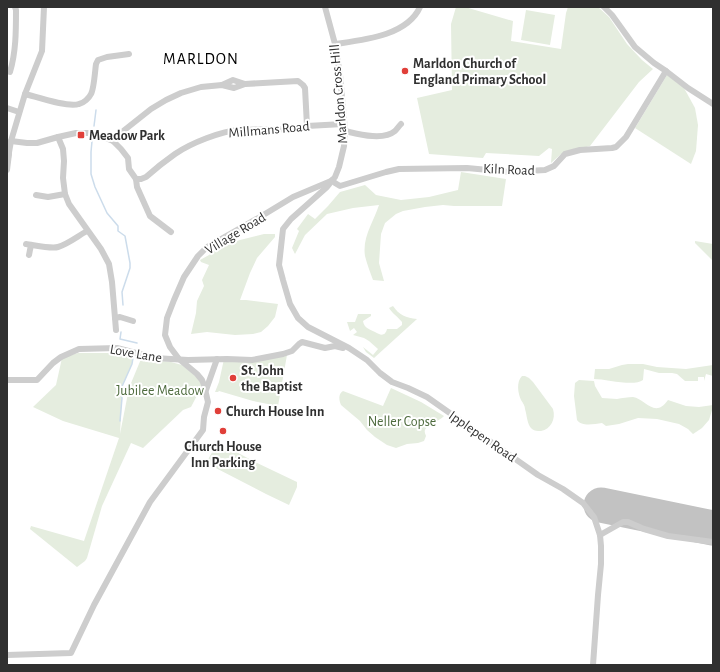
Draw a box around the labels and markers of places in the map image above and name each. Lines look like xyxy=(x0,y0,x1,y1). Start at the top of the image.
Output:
place label: Marldon Church of England Primary School xyxy=(413,57,546,87)
marker: Marldon Church of England Primary School xyxy=(400,66,410,76)
place label: Meadow Park xyxy=(89,129,165,143)
marker: Meadow Park xyxy=(76,130,86,140)
place label: St. John the Baptist xyxy=(241,364,303,394)
marker: St. John the Baptist xyxy=(228,373,238,383)
place label: Church House Inn xyxy=(226,405,324,419)
marker: Church House Inn xyxy=(213,406,223,416)
marker: Church House Inn Parking xyxy=(218,426,228,436)
place label: Church House Inn Parking xyxy=(184,440,262,470)

